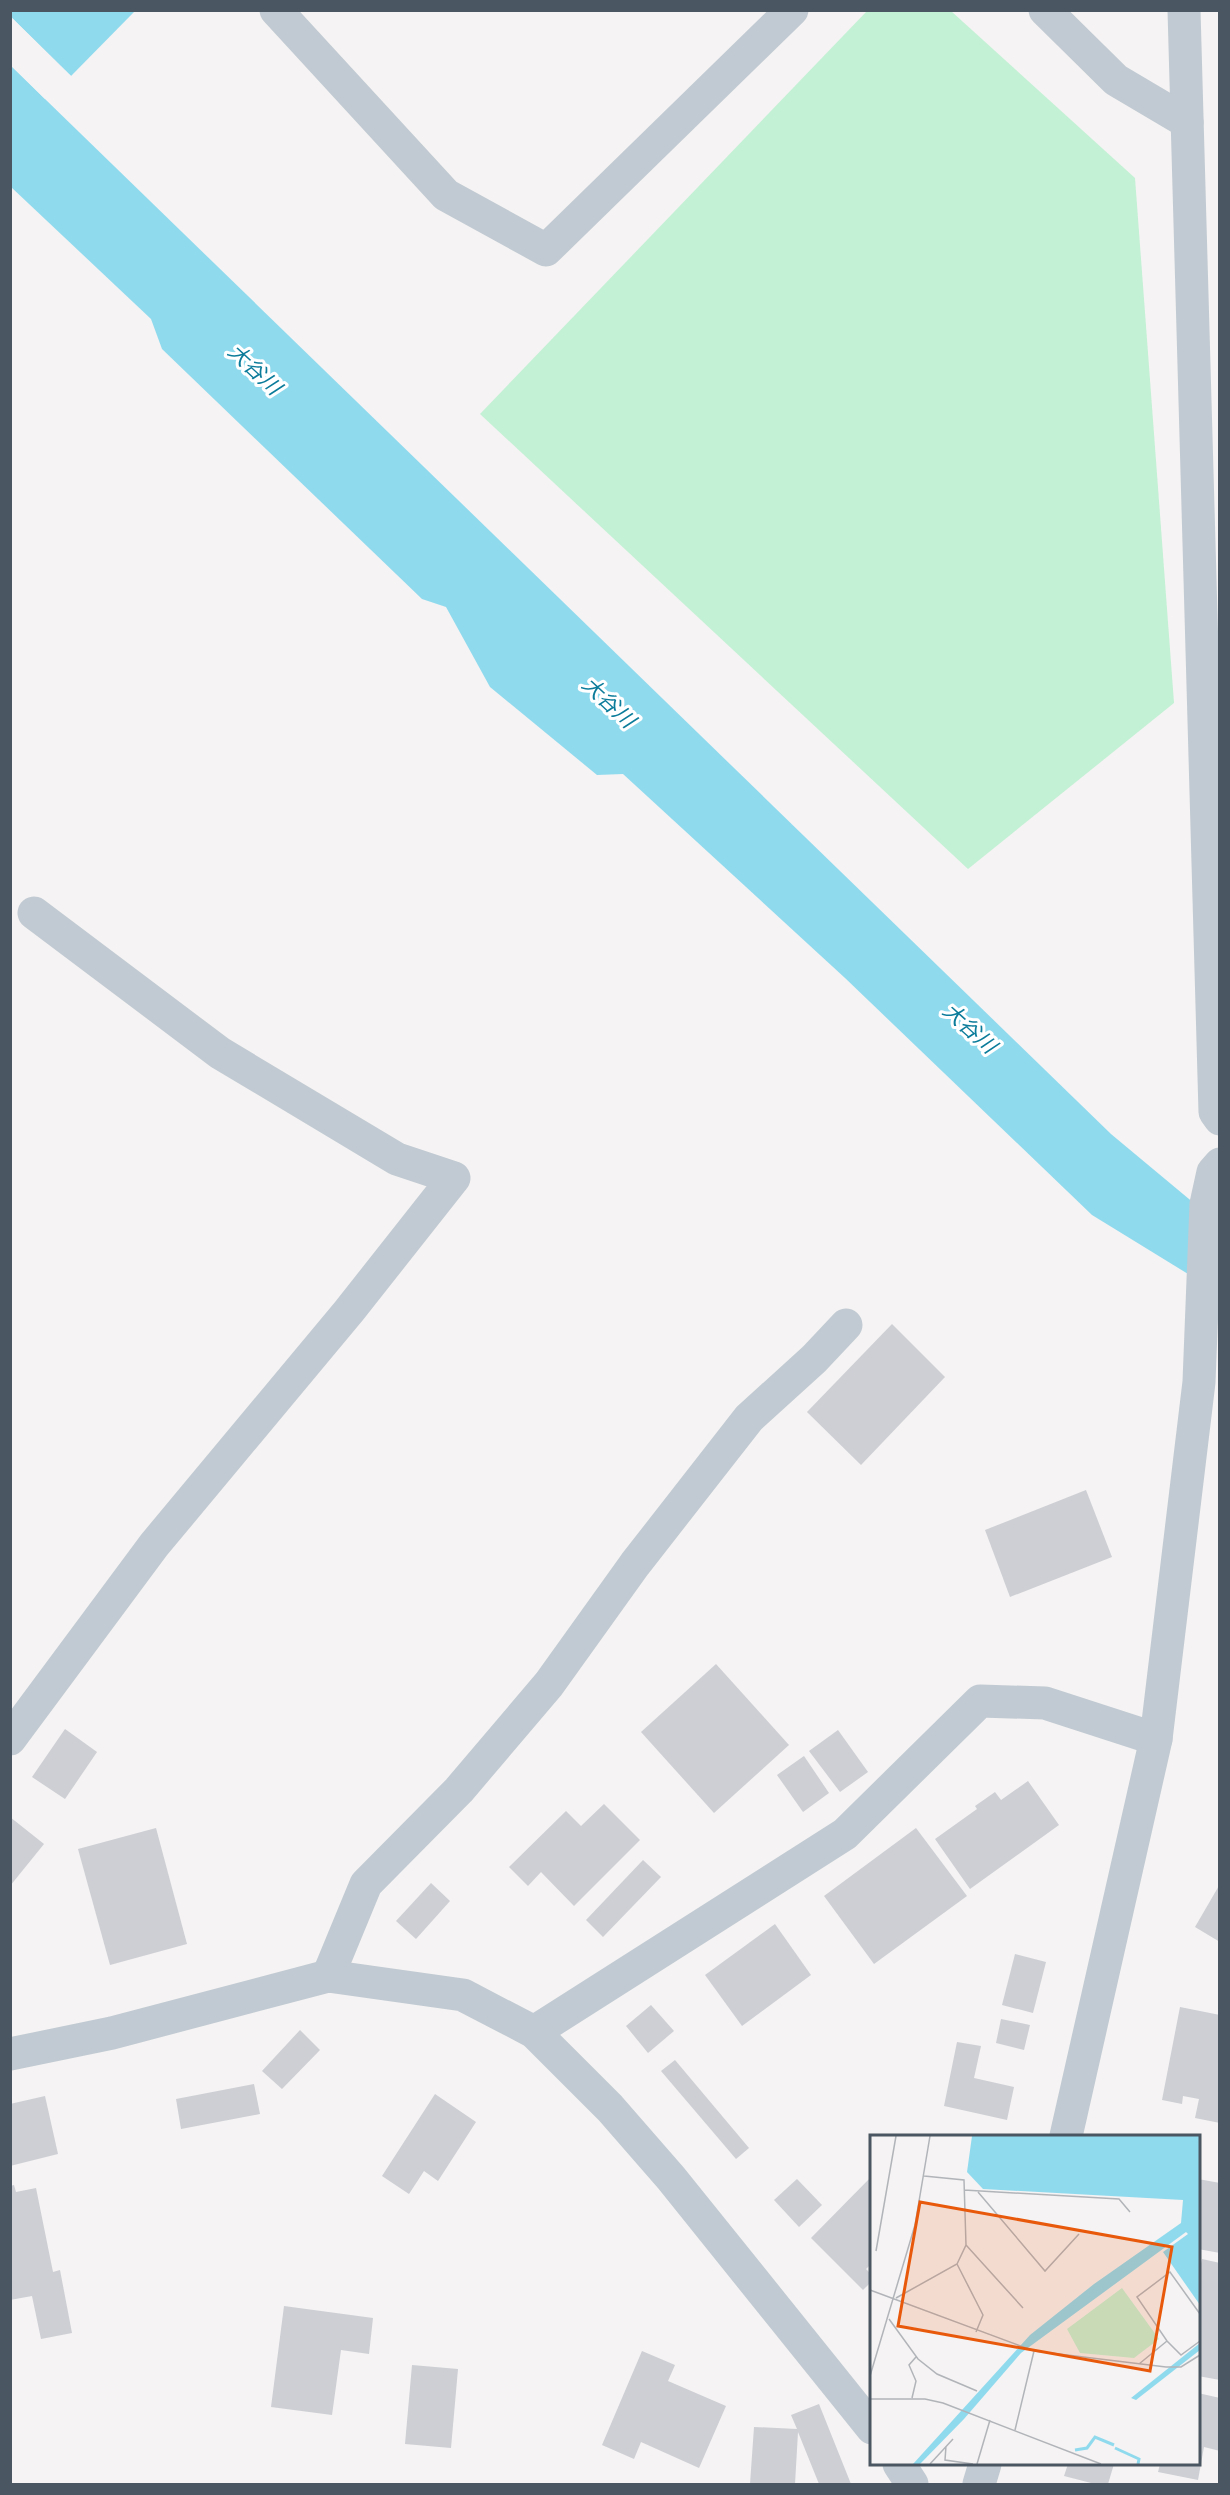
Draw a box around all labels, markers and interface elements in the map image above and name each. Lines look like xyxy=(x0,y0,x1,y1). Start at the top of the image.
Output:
water label: 大谷川 xyxy=(222,337,289,402)
water label: 大谷川 xyxy=(576,670,643,735)
water label: 大谷川 xyxy=(937,996,1005,1061)
inset map xyxy=(870,2135,1200,2465)

